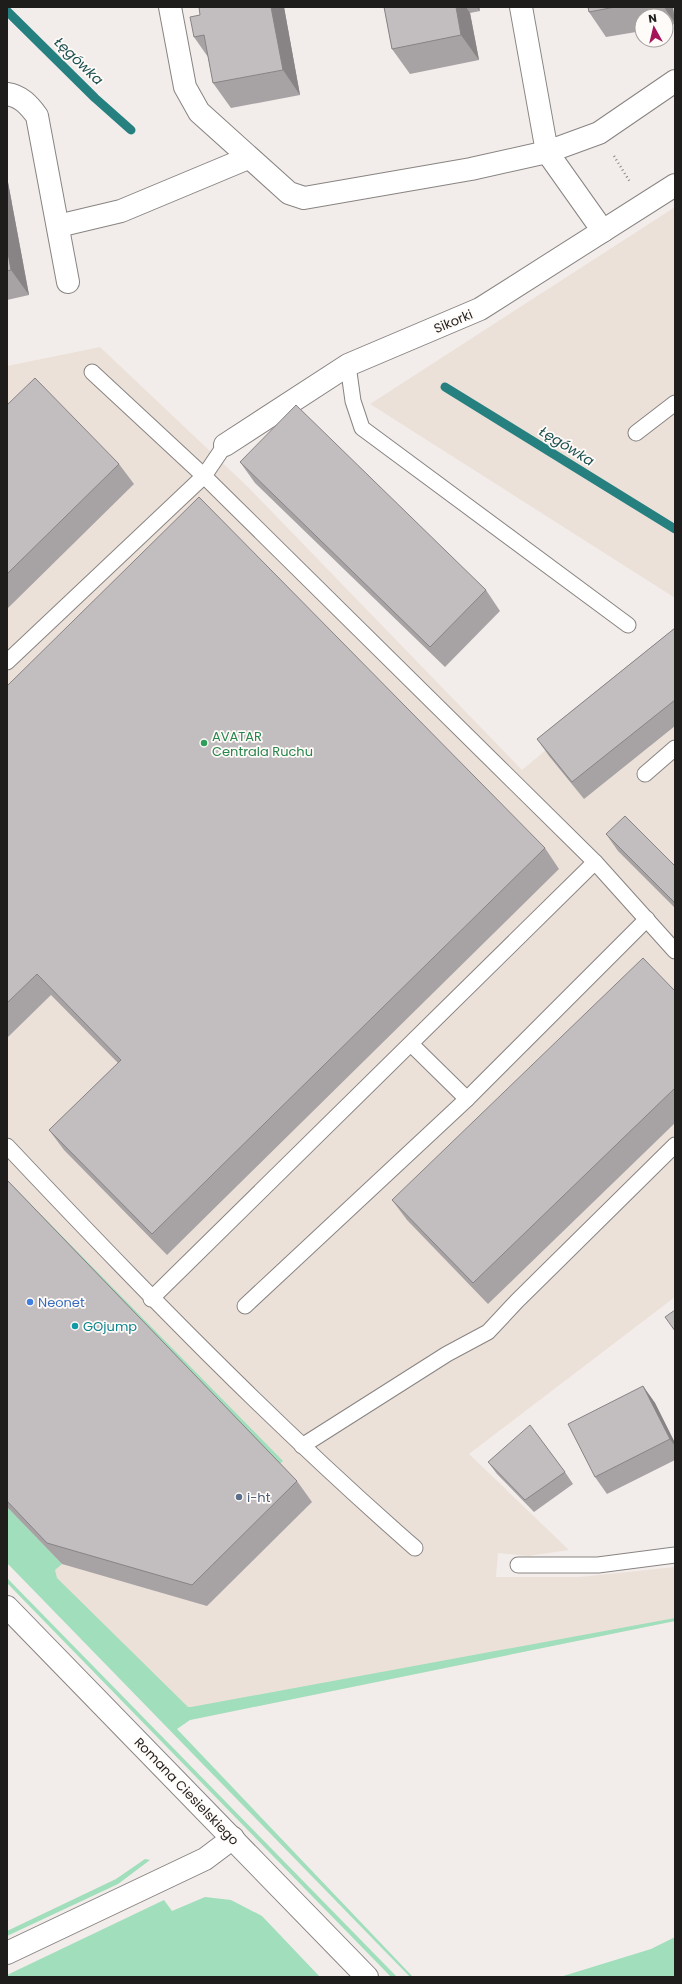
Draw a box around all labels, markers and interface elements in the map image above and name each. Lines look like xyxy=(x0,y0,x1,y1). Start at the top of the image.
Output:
north arrow xyxy=(634,8,674,48)
text: N xyxy=(647,10,658,27)
water label: Łęgówka xyxy=(50,32,108,90)
street label: Sikorki xyxy=(431,305,476,338)
water label: Łęgówka xyxy=(536,421,599,471)
place label: AVATAR Centrala Ruchu xyxy=(212,727,313,761)
marker: AVATAR Centrala Ruchu xyxy=(199,738,209,748)
place label: Neonet xyxy=(38,1293,85,1312)
marker: Neonet xyxy=(25,1297,35,1307)
place label: GOjump xyxy=(83,1317,137,1336)
marker: GOjump xyxy=(70,1321,80,1331)
place label: i-ht xyxy=(247,1488,271,1507)
marker: i-ht xyxy=(234,1492,244,1502)
street label: Romana Ciesielskiego xyxy=(130,1733,243,1850)

